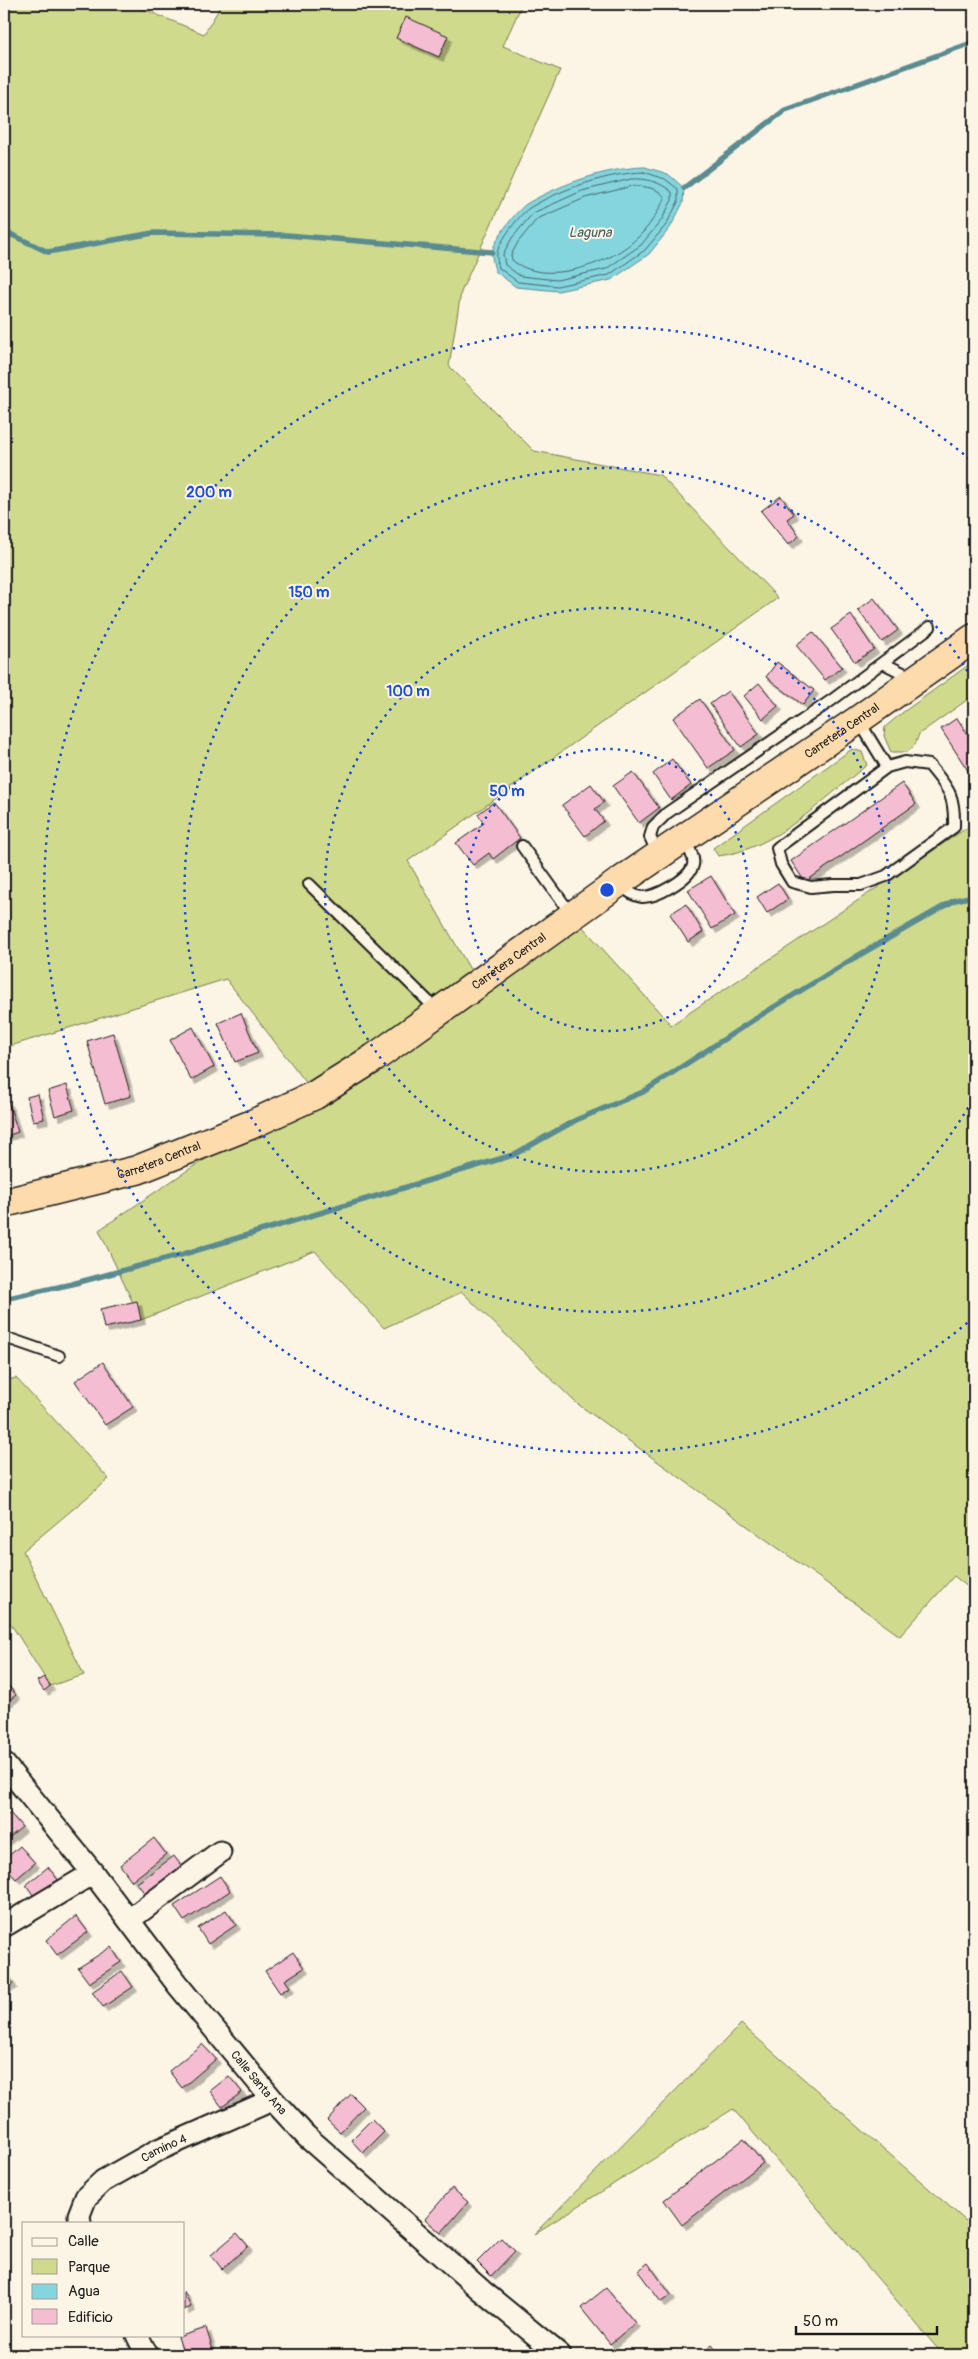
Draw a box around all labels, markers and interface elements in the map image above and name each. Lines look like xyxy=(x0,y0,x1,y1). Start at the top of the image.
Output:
water label: Laguna xyxy=(569,224,613,241)
text: 200 m xyxy=(186,483,232,502)
text: 150 m xyxy=(289,583,329,602)
text: 100 m xyxy=(387,682,429,701)
street label: Carretera Central xyxy=(801,700,883,762)
text: 50 m xyxy=(490,782,524,801)
centre of rings xyxy=(598,881,616,899)
street label: Carretera Central xyxy=(469,929,549,993)
street label: Carretera Central xyxy=(116,1138,203,1182)
street label: Calle Santa Ana xyxy=(228,2047,290,2118)
street label: Camino 4 xyxy=(138,2131,189,2165)
legend xyxy=(22,2222,185,2336)
text: Calle xyxy=(68,2232,99,2251)
text: Parque xyxy=(68,2258,111,2277)
text: Agua xyxy=(68,2282,100,2301)
scale bar xyxy=(796,2304,937,2336)
text: Edificio xyxy=(68,2308,113,2327)
text: 50 m xyxy=(803,2312,838,2331)

